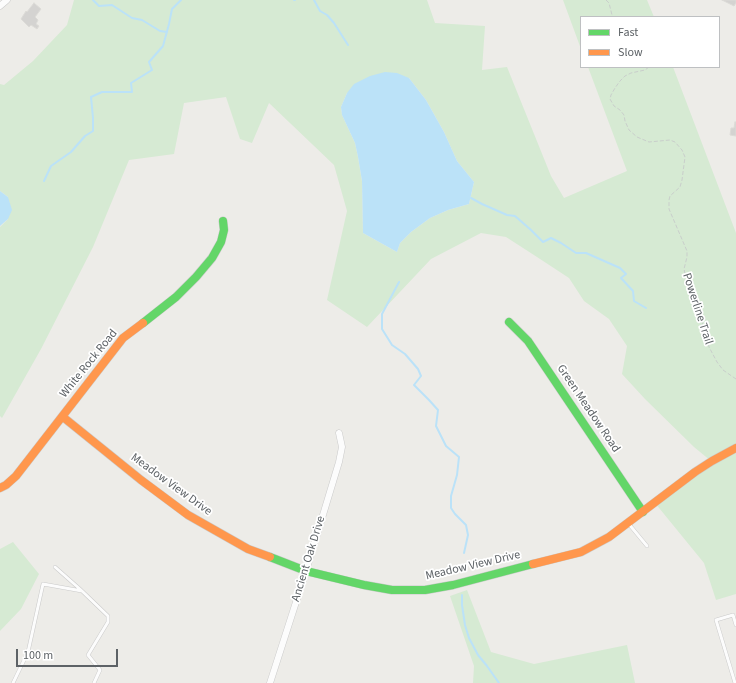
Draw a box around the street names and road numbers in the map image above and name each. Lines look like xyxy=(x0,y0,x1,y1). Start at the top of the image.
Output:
street label: Powerline Trail xyxy=(679,271,715,347)
street label: White Rock Road xyxy=(57,327,121,401)
street label: Green Meadow Road xyxy=(553,362,623,456)
street label: Meadow View Drive xyxy=(128,451,214,519)
street label: Ancient Oak Drive xyxy=(289,514,329,604)
street label: Meadow View Drive xyxy=(424,548,522,584)

